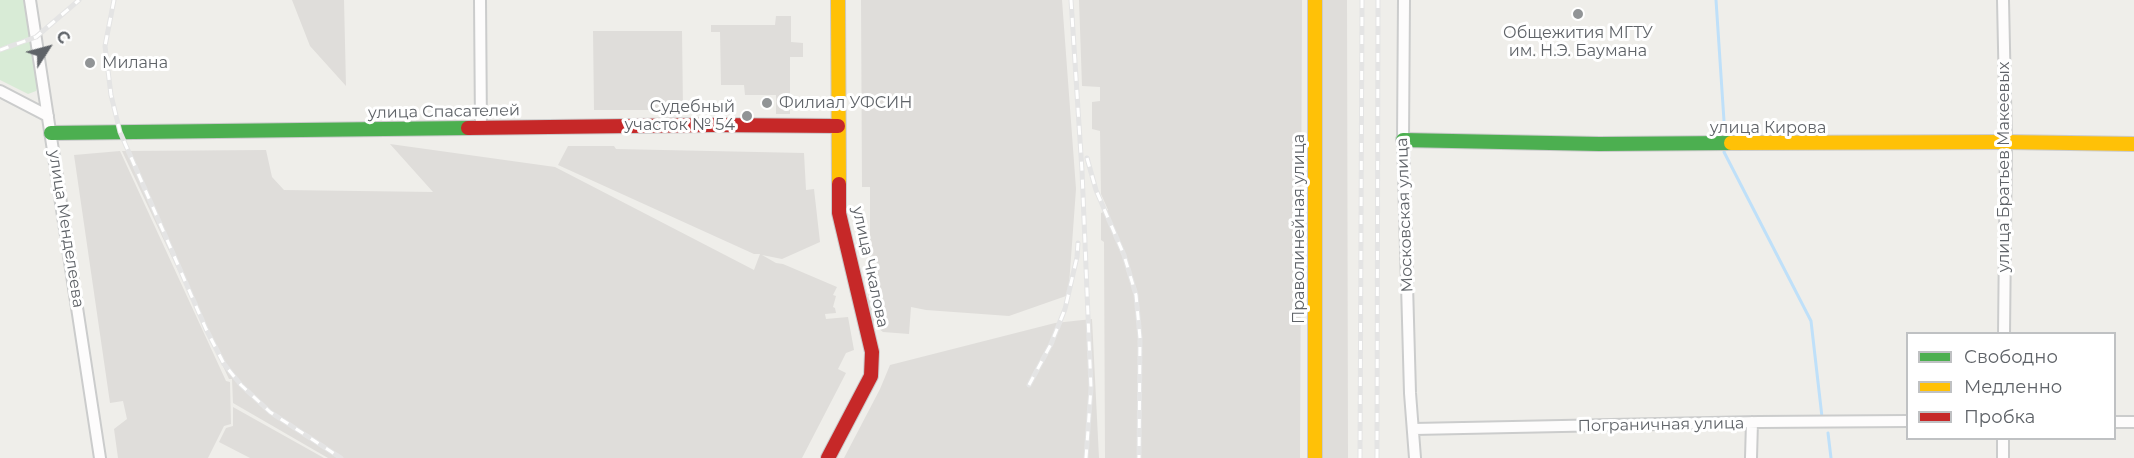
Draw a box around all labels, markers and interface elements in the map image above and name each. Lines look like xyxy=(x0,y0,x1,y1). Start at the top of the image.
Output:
marker: Общежития МГТУ им. Н.Э. Баумана xyxy=(1571,7,1585,21)
north arrow xyxy=(18,18,78,78)
place label: Общежития МГТУ им. Н.Э. Баумана xyxy=(1503,23,1653,61)
text: С xyxy=(52,27,74,47)
place label: Милана xyxy=(102,53,168,73)
marker: Милана xyxy=(83,56,97,70)
street label: улица Братьев Макеевых xyxy=(1994,62,2014,272)
place label: Филиал УФСИН xyxy=(779,93,912,113)
marker: Филиал УФСИН xyxy=(760,96,774,110)
place label: Судебный участок № 54 xyxy=(624,97,735,135)
street label: улица Спасателей xyxy=(368,101,520,123)
marker: Судебный участок № 54 xyxy=(740,109,754,123)
street label: улица Кирова xyxy=(1710,118,1826,138)
street label: Праволинейная улица xyxy=(1289,134,1309,324)
street label: Московская улица xyxy=(1393,137,1417,293)
street label: улица Менделеева xyxy=(44,149,88,309)
street label: улица Чкалова xyxy=(848,205,892,329)
legend xyxy=(1906,332,2116,440)
text: Свободно xyxy=(1964,346,2058,368)
text: Медленно xyxy=(1964,376,2062,398)
text: Пробка xyxy=(1964,406,2035,428)
street label: Пограничная улица xyxy=(1578,414,1744,436)

